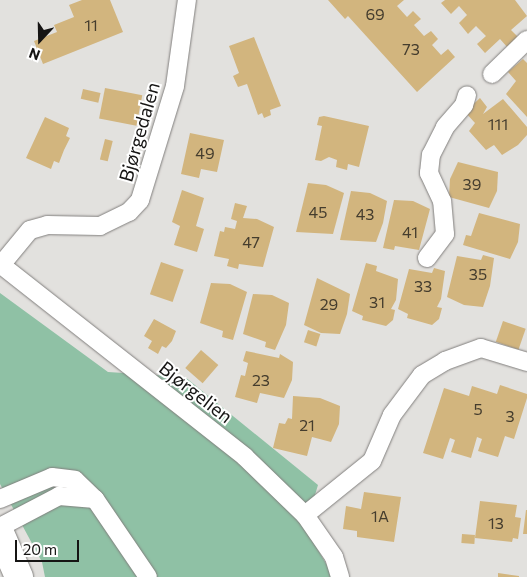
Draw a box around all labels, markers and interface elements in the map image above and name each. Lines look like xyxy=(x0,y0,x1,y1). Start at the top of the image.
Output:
house number: 69 xyxy=(365,4,385,24)
north arrow xyxy=(15,15,65,65)
house number: 11 xyxy=(84,15,98,35)
house number: 73 xyxy=(402,39,420,59)
text: N xyxy=(26,45,42,64)
street label: Bjørgedalen xyxy=(114,79,164,185)
house number: 111 xyxy=(488,114,508,134)
house number: 49 xyxy=(195,143,215,163)
house number: 39 xyxy=(463,174,481,194)
house number: 45 xyxy=(309,202,327,222)
house number: 43 xyxy=(356,204,374,224)
house number: 41 xyxy=(402,222,418,242)
house number: 47 xyxy=(242,232,260,252)
house number: 35 xyxy=(469,264,487,284)
house number: 33 xyxy=(414,276,432,296)
house number: 31 xyxy=(369,292,385,312)
house number: 29 xyxy=(320,294,338,314)
street label: Bjørgelien xyxy=(155,356,237,428)
house number: 23 xyxy=(252,370,270,390)
house number: 5 xyxy=(473,399,483,419)
house number: 3 xyxy=(505,406,515,426)
house number: 21 xyxy=(299,415,315,435)
house number: 1A xyxy=(371,506,389,526)
house number: 13 xyxy=(488,513,504,533)
scale bar xyxy=(18,530,81,562)
text: 20 m xyxy=(23,540,57,558)

